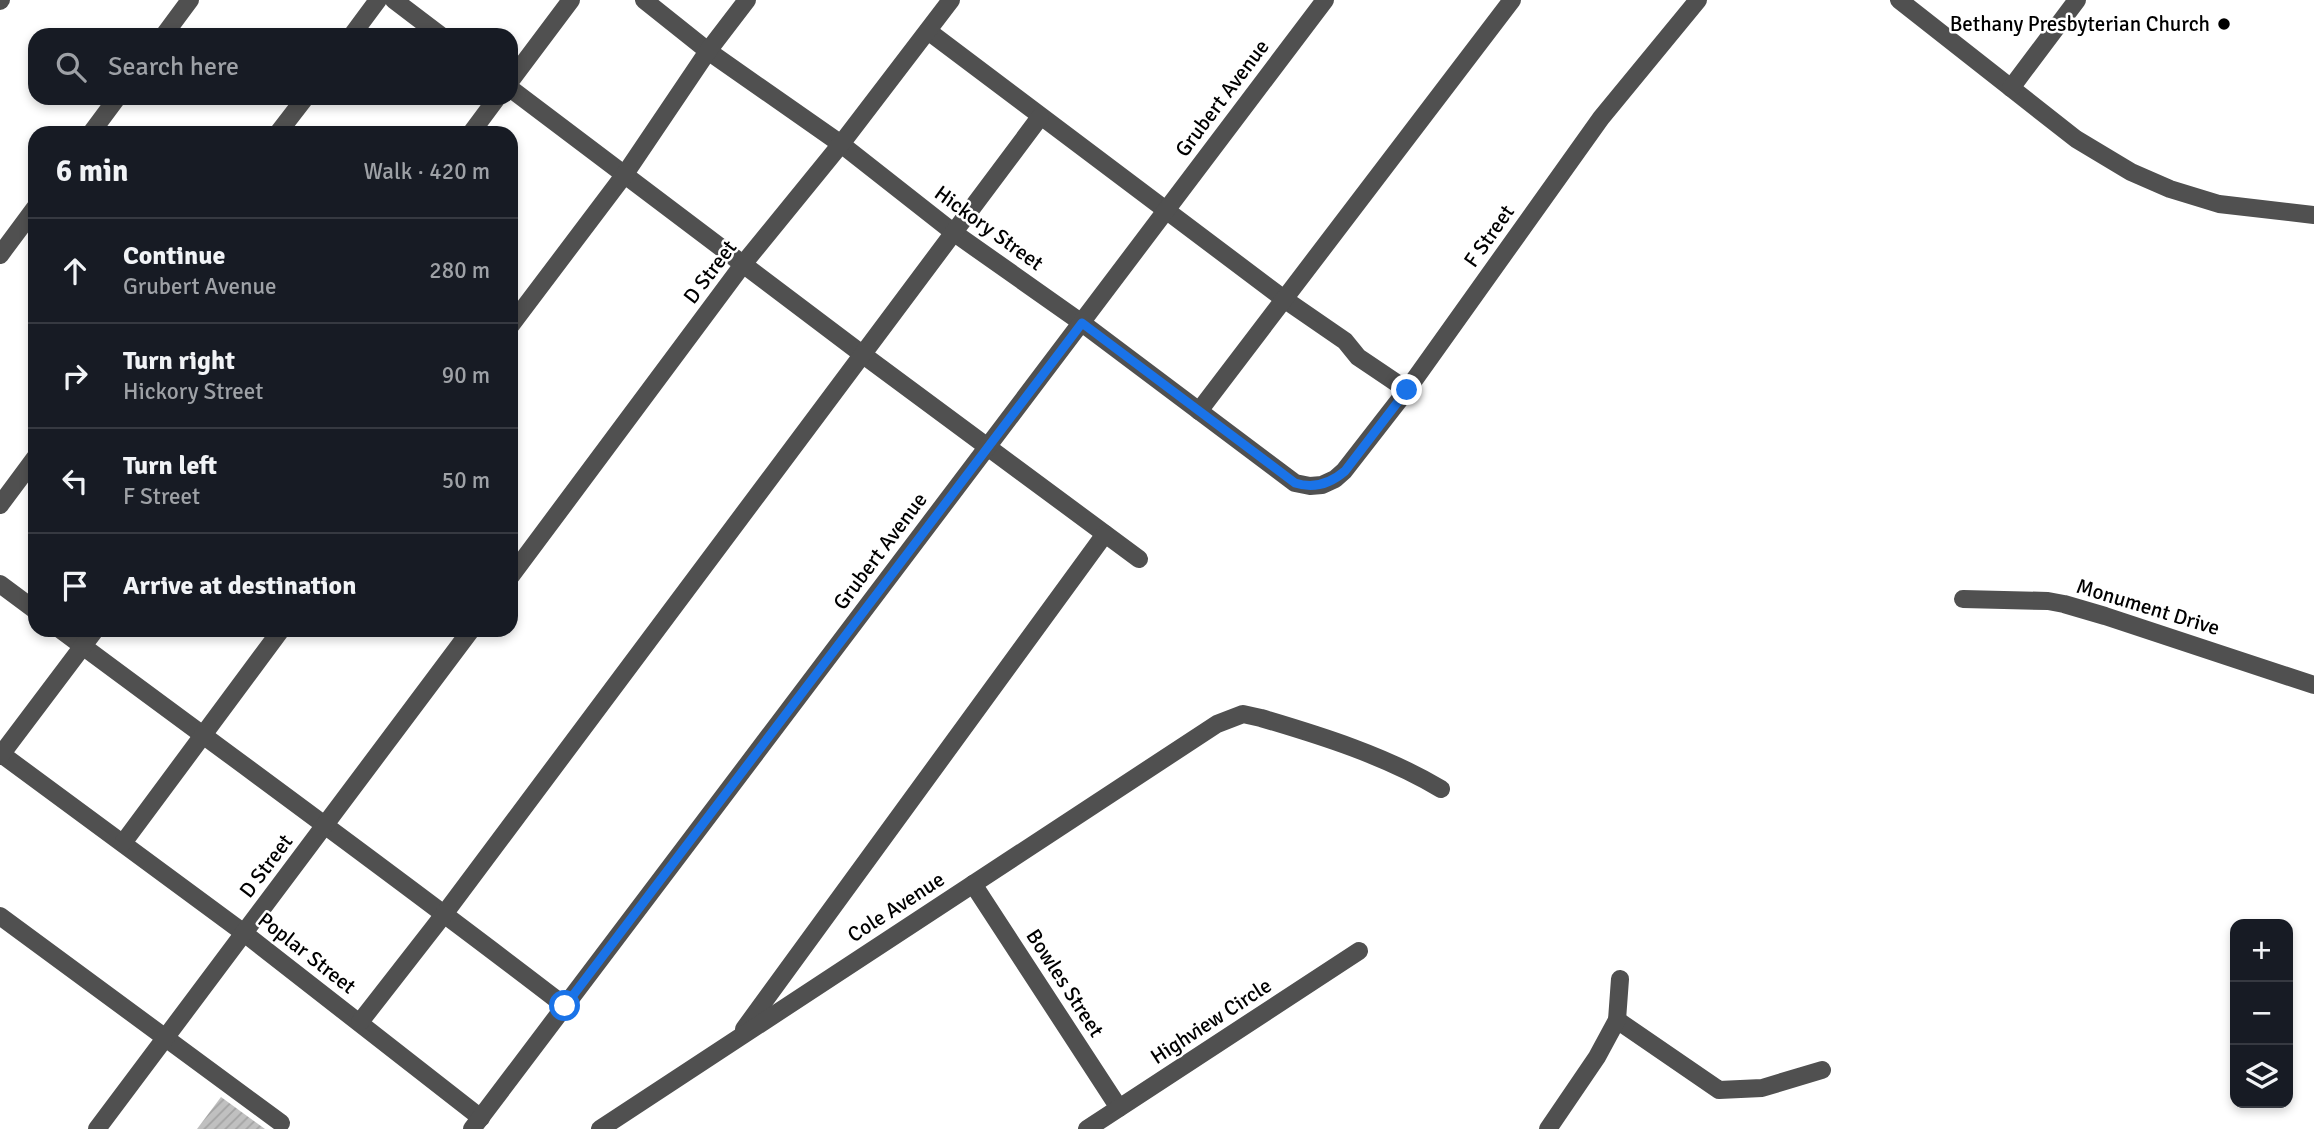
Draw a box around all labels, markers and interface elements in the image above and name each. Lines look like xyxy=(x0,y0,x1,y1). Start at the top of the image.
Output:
place label: Bethany Presbyterian Church xyxy=(1950,11,2210,37)
marker: Bethany Presbyterian Church xyxy=(2216,16,2232,32)
search box xyxy=(28,28,518,105)
street label: Grubert Avenue xyxy=(1169,34,1275,162)
icon: search xyxy=(52,48,90,86)
text: Search here xyxy=(108,51,239,83)
text: 6 min xyxy=(56,153,128,190)
text: Walk · 420 m xyxy=(364,157,490,186)
street label: Hickory Street xyxy=(929,180,1049,276)
street label: F Street xyxy=(1458,200,1520,272)
street label: D Street xyxy=(678,235,742,309)
text: Continue xyxy=(123,240,225,272)
icon: ahead xyxy=(56,252,94,290)
text: 280 m xyxy=(429,256,490,285)
text: Grubert Avenue xyxy=(123,272,276,301)
text: Turn right xyxy=(123,345,235,377)
icon: right xyxy=(56,357,94,395)
text: 90 m xyxy=(442,361,490,390)
route end xyxy=(1391,374,1422,405)
text: Hickory Street xyxy=(123,377,263,406)
text: Turn left xyxy=(123,450,217,482)
icon: left xyxy=(56,462,94,500)
text: 50 m xyxy=(442,466,490,495)
text: F Street xyxy=(123,482,200,511)
street label: Grubert Avenue xyxy=(827,487,933,615)
icon: arrive xyxy=(56,567,94,605)
text: Arrive at destination xyxy=(123,570,356,602)
street label: Monument Drive xyxy=(2073,573,2223,641)
street label: D Street xyxy=(234,829,298,903)
street label: Cole Avenue xyxy=(843,866,949,948)
street label: Poplar Street xyxy=(253,907,361,999)
map controls xyxy=(2230,919,2293,1108)
button: + xyxy=(2230,919,2293,982)
street label: Bowles Street xyxy=(1020,924,1110,1042)
street label: Highview Circle xyxy=(1146,972,1276,1070)
button: − xyxy=(2230,982,2293,1045)
route start xyxy=(549,990,580,1021)
button: layers xyxy=(2230,1045,2293,1108)

